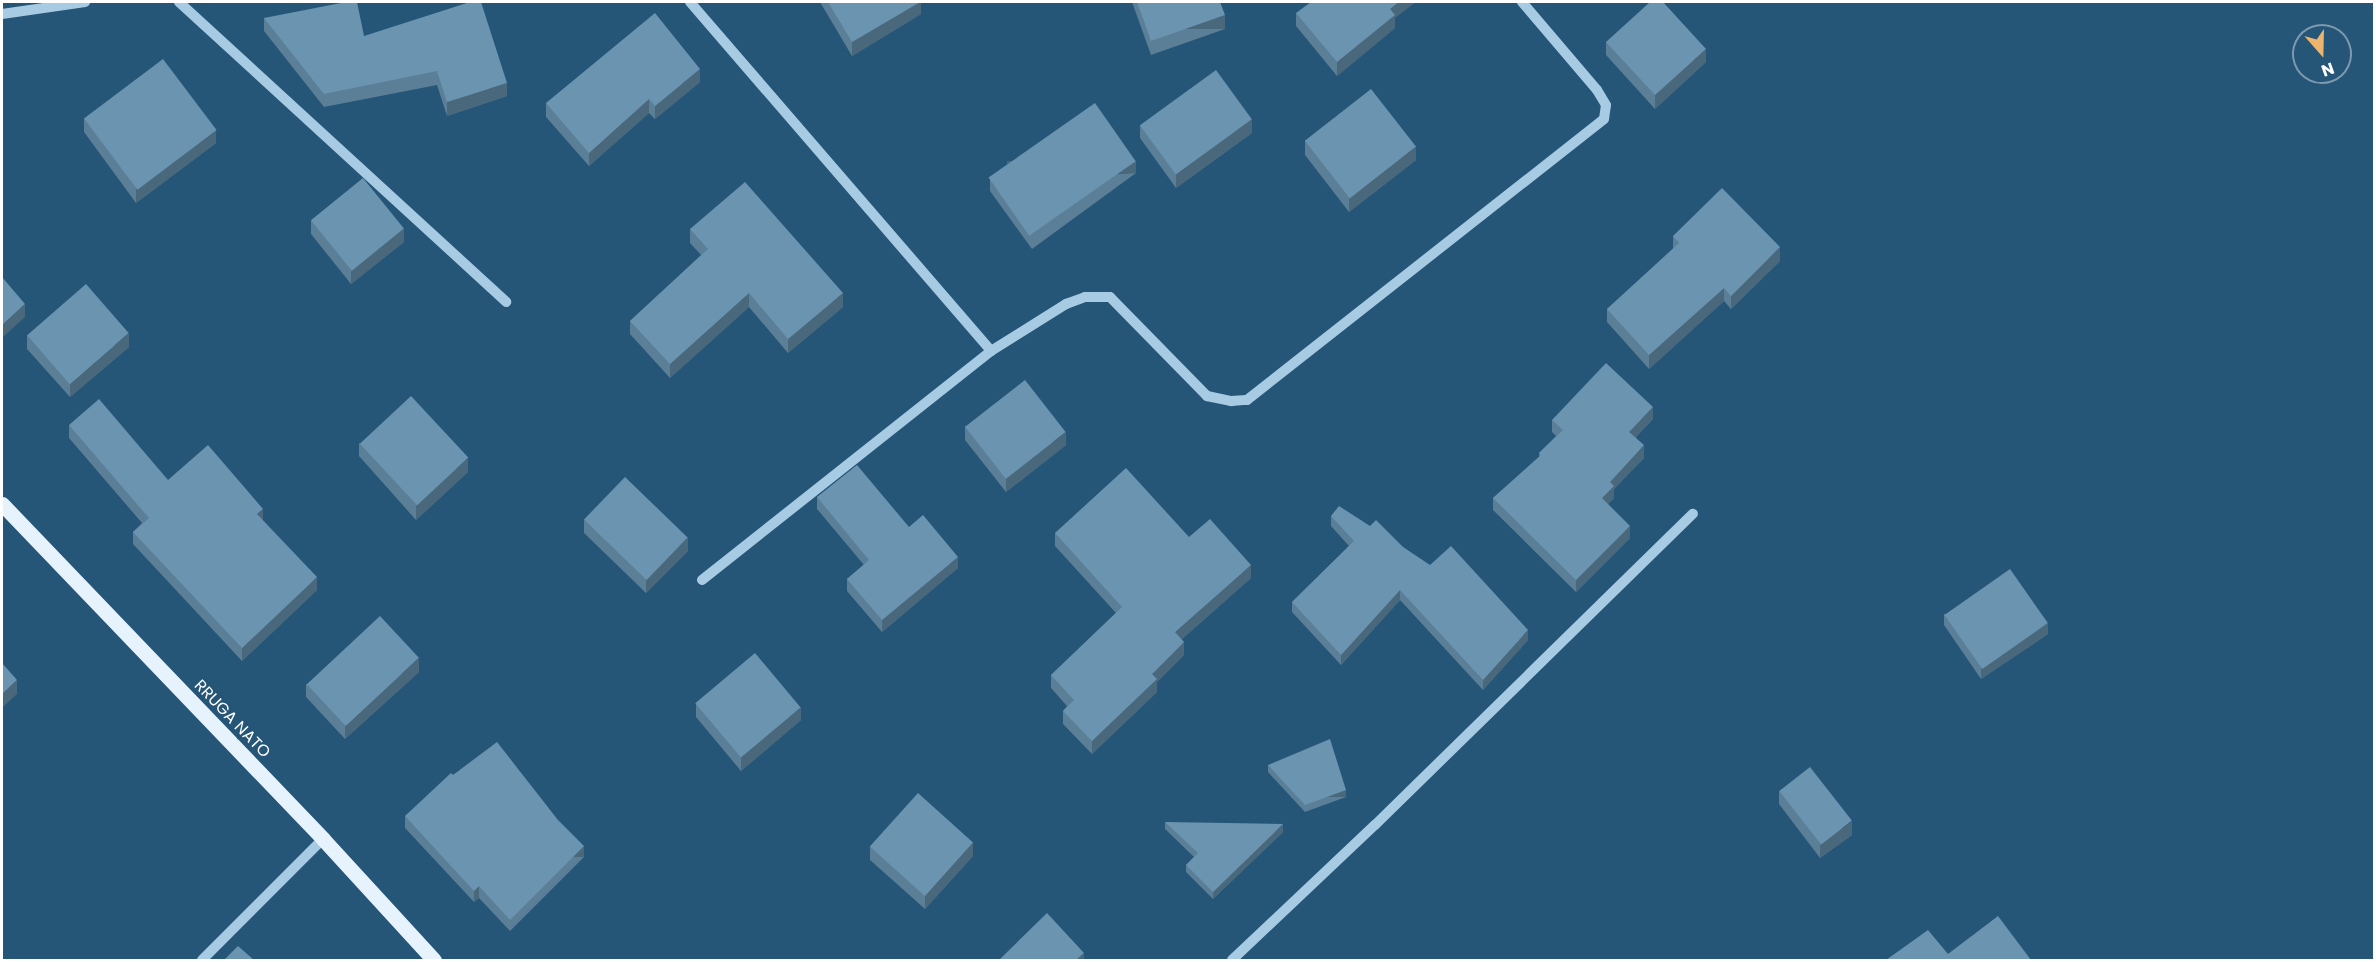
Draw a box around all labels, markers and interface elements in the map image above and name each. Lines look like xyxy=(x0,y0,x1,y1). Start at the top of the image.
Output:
north arrow xyxy=(2292,24,2352,84)
text: N xyxy=(2318,57,2337,82)
street label: RRUGA NATO xyxy=(190,676,274,762)

